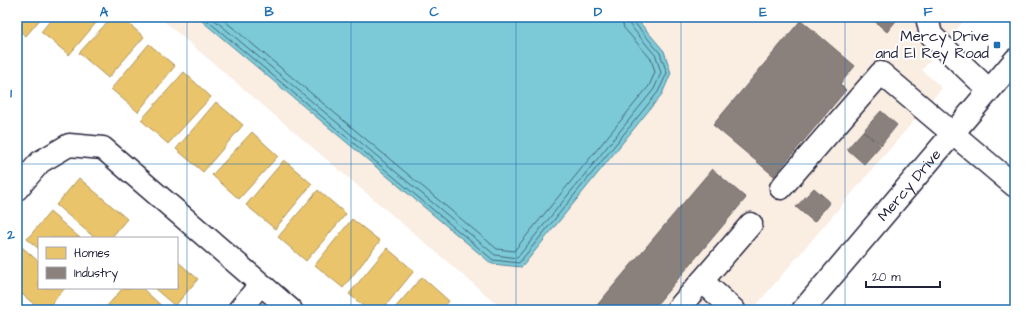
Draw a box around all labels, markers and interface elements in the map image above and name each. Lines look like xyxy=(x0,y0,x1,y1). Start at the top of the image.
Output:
text: A xyxy=(100,3,109,21)
text: B xyxy=(264,3,274,21)
text: C xyxy=(429,3,439,21)
text: D xyxy=(594,3,603,21)
text: E xyxy=(759,3,767,21)
text: F xyxy=(923,3,933,21)
place label: Mercy Drive and El Rey Road xyxy=(875,26,989,65)
marker: Mercy Drive and El Rey Road xyxy=(992,40,1002,50)
text: 1 xyxy=(10,84,12,102)
street label: Mercy Drive xyxy=(873,145,946,226)
text: 2 xyxy=(6,226,15,244)
legend xyxy=(38,237,178,289)
text: Homes xyxy=(74,245,110,262)
scale bar xyxy=(866,263,940,289)
text: Industry xyxy=(74,265,119,283)
text: 20 m xyxy=(872,269,901,286)

